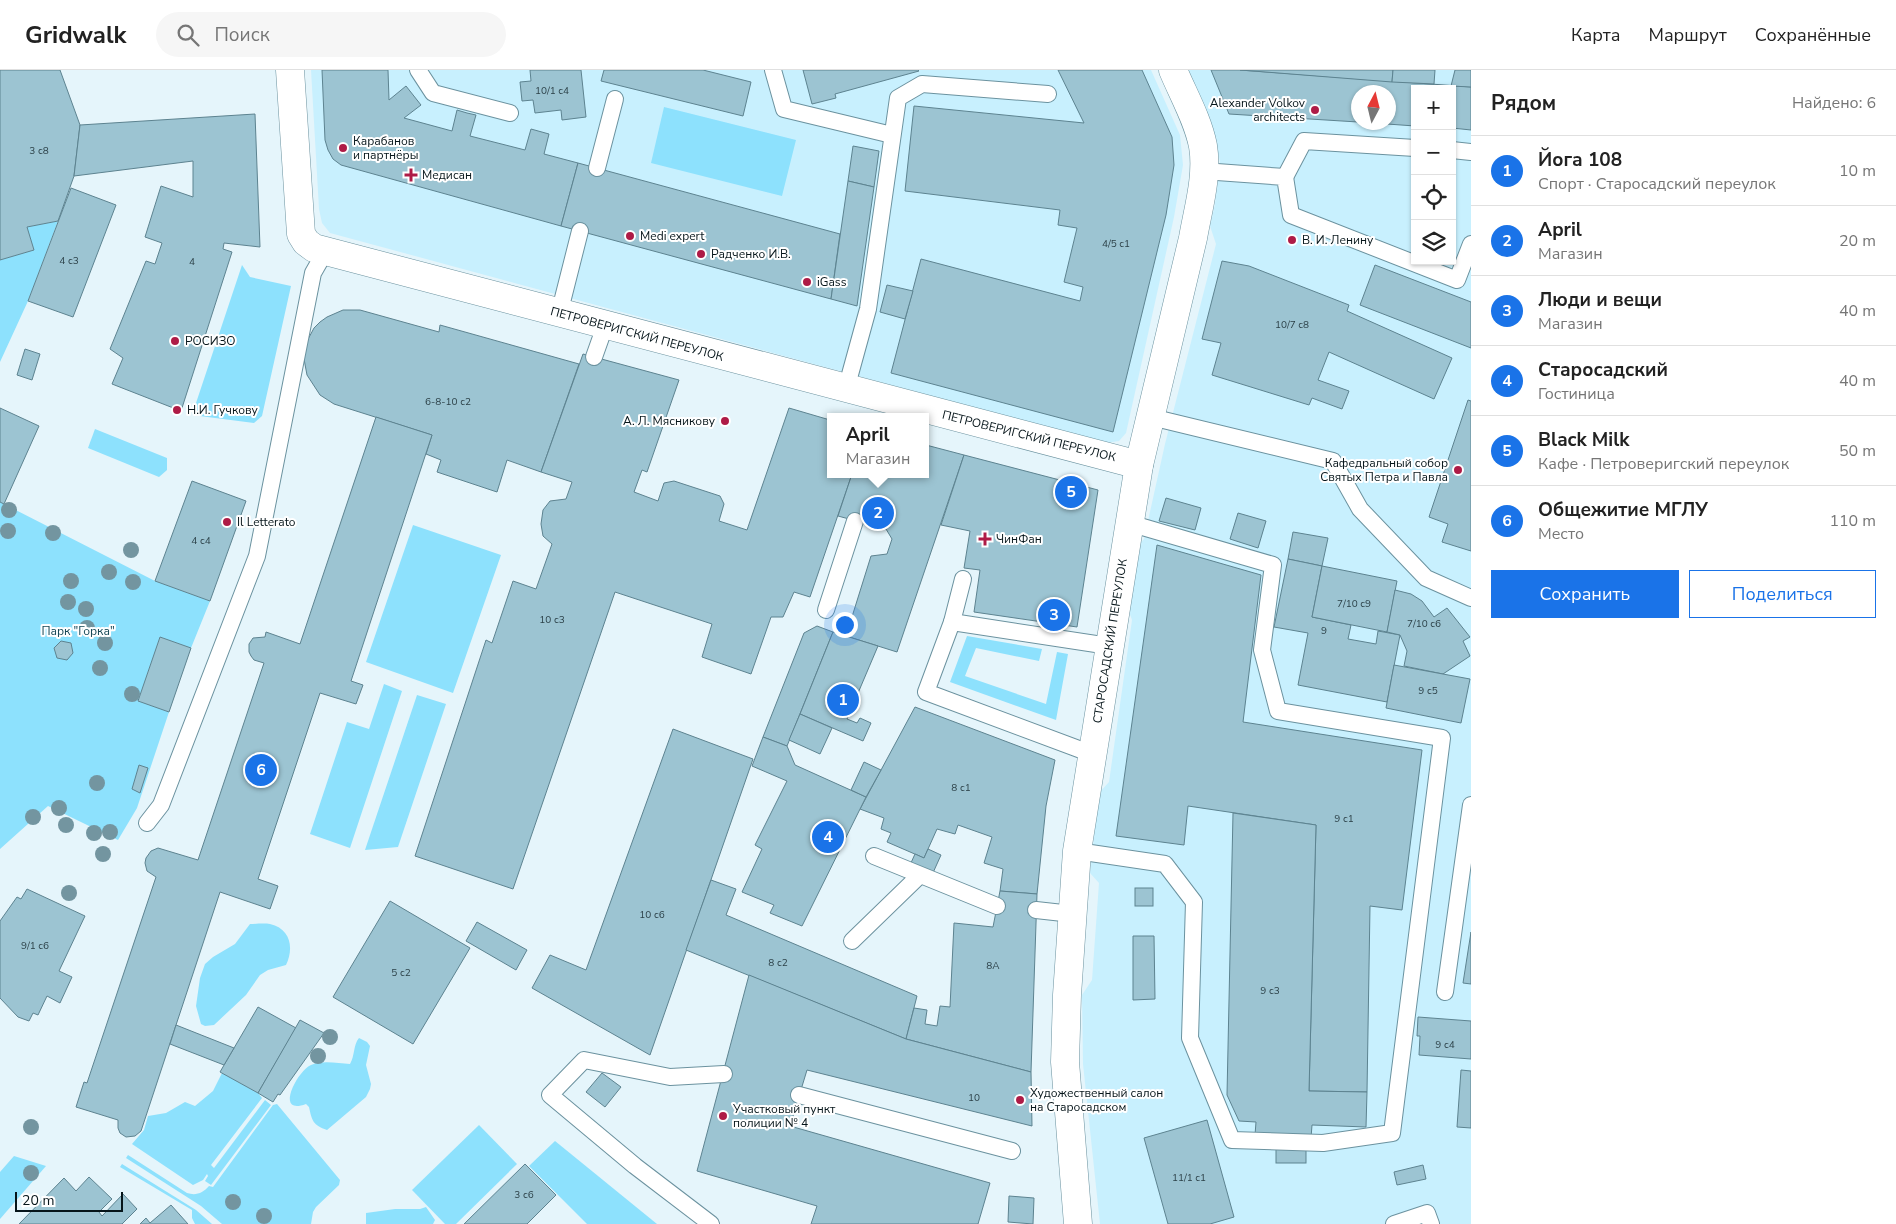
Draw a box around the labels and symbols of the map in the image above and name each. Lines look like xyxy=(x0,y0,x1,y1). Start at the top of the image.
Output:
house number: 10/1 с4 xyxy=(535,84,569,98)
north arrow xyxy=(1351,85,1396,130)
place label: Alexander Volkov architects xyxy=(1210,95,1306,125)
marker: Alexander Volkov architects xyxy=(1309,104,1321,116)
place label: Карабанов и партнёры xyxy=(353,133,418,163)
marker: Карабанов и партнёры xyxy=(337,142,349,154)
house number: 3 с8 xyxy=(29,144,49,158)
place label: Медисан xyxy=(422,167,472,183)
marker: Медисан xyxy=(404,168,418,182)
place label: Medi expert xyxy=(640,228,705,244)
marker: Medi expert xyxy=(624,230,636,242)
place label: В. И. Ленину xyxy=(1302,232,1374,248)
marker: В. И. Ленину xyxy=(1286,234,1298,246)
house number: 4/5 с1 xyxy=(1102,237,1130,251)
place label: Радченко И.В. xyxy=(711,246,791,262)
marker: Радченко И.В. xyxy=(695,248,707,260)
house number: 4 с3 xyxy=(59,254,79,268)
house number: 4 xyxy=(189,255,195,269)
place label: iGass xyxy=(817,274,847,290)
marker: iGass xyxy=(801,276,813,288)
street label: ПЕТРОВЕРИГСКИЙ ПЕРЕУЛОК xyxy=(549,303,726,365)
house number: 10/7 с8 xyxy=(1275,318,1309,332)
place label: РОСИЗО xyxy=(185,333,236,349)
marker: РОСИЗО xyxy=(169,335,181,347)
house number: 6-8-10 с2 xyxy=(425,395,471,409)
place label: Н.И. Гучкову xyxy=(187,402,259,418)
marker: Н.И. Гучкову xyxy=(171,404,183,416)
street label: ПЕТРОВЕРИГСКИЙ ПЕРЕУЛОК xyxy=(940,407,1118,465)
place label: А. Л. Мясникову xyxy=(623,413,716,429)
marker: А. Л. Мясникову xyxy=(719,415,731,427)
place label: Кафедральный собор Святых Петра и Павла xyxy=(1320,455,1448,485)
marker: Кафедральный собор Святых Петра и Павла xyxy=(1452,464,1464,476)
pin: 5 xyxy=(1055,473,1087,511)
pin: 2 xyxy=(862,494,894,532)
place label: Il Letterato xyxy=(237,514,296,530)
marker: Il Letterato xyxy=(221,516,233,528)
place label: ЧинФан xyxy=(996,531,1042,547)
marker: ЧинФан xyxy=(978,532,992,546)
house number: 4 с4 xyxy=(191,534,211,548)
street label: СТАРОСАДСКИЙ ПЕРЕУЛОК xyxy=(1089,557,1131,724)
pin: 3 xyxy=(1038,596,1070,634)
house number: 7/10 с9 xyxy=(1337,597,1371,611)
your location xyxy=(832,612,858,638)
house number: 10 с3 xyxy=(539,613,565,627)
house number: 7/10 с6 xyxy=(1407,617,1441,631)
park label: Парк "Горка" xyxy=(41,623,115,639)
house number: 9 xyxy=(1321,624,1327,638)
pin: 1 xyxy=(827,681,859,719)
house number: 9 с5 xyxy=(1418,684,1438,698)
pin: 6 xyxy=(245,751,277,789)
house number: 8 с1 xyxy=(951,781,971,795)
house number: 9 с1 xyxy=(1334,812,1354,826)
pin: 4 xyxy=(812,818,844,856)
house number: 10 с6 xyxy=(639,908,665,922)
house number: 9/1 с6 xyxy=(21,939,49,953)
house number: 8 с2 xyxy=(768,956,788,970)
house number: 8А xyxy=(986,959,1000,973)
house number: 5 с2 xyxy=(391,966,411,980)
house number: 9 с3 xyxy=(1260,984,1280,998)
house number: 9 с4 xyxy=(1435,1038,1455,1052)
place label: Художественный салон на Старосадском xyxy=(1030,1085,1163,1115)
house number: 10 xyxy=(968,1091,980,1105)
marker: Художественный салон на Старосадском xyxy=(1014,1094,1026,1106)
place label: Участковый пункт полиции № 4 xyxy=(732,1101,836,1131)
marker: Участковый пункт полиции № 4 xyxy=(717,1110,729,1122)
house number: 11/1 с1 xyxy=(1172,1171,1206,1185)
house number: 3 с6 xyxy=(514,1188,534,1202)
scale bar xyxy=(15,1189,122,1212)

